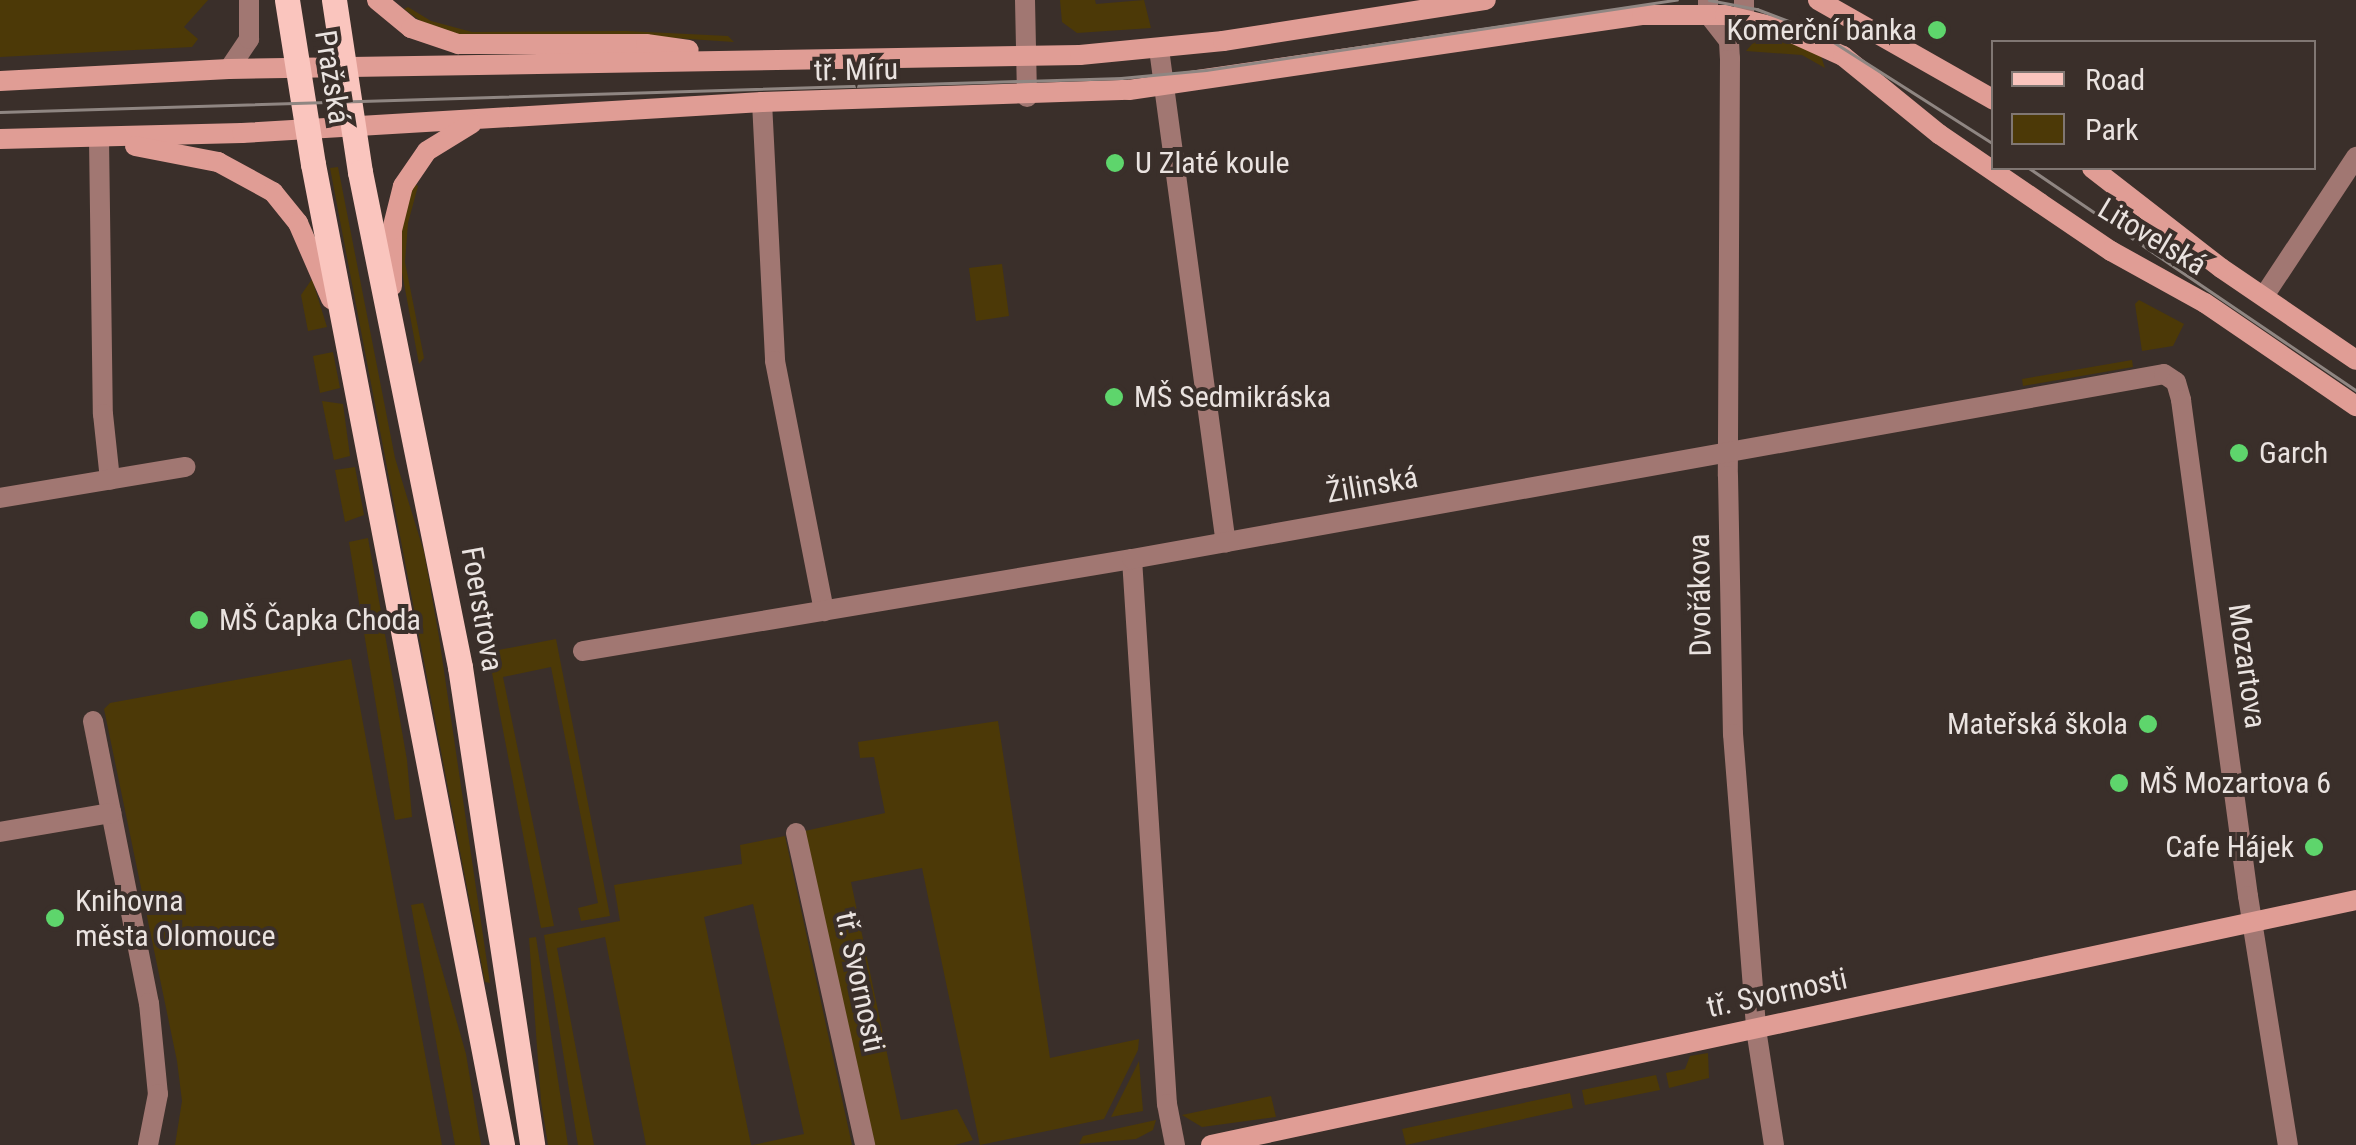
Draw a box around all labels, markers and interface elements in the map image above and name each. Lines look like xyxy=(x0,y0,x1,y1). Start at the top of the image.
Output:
place label: Komerční banka xyxy=(1727,12,1917,48)
marker: Komerční banka xyxy=(1926,19,1948,41)
street label: Pražská xyxy=(307,28,357,126)
legend xyxy=(1991,40,2316,170)
street label: tř. Míru xyxy=(814,51,898,89)
text: Road xyxy=(2085,62,2145,97)
text: Park xyxy=(2085,112,2139,147)
place label: U Zlaté koule xyxy=(1135,145,1290,181)
marker: U Zlaté koule xyxy=(1104,152,1126,174)
street label: Litovelská xyxy=(2091,191,2213,283)
place label: MŠ Sedmikráska xyxy=(1134,379,1331,415)
marker: MŠ Sedmikráska xyxy=(1103,386,1125,408)
place label: Garch xyxy=(2259,435,2328,471)
marker: Garch xyxy=(2228,442,2250,464)
street label: Žilinská xyxy=(1323,459,1421,511)
street label: Dvořákova xyxy=(1681,533,1719,657)
street label: Foerstrova xyxy=(453,544,511,674)
street label: Mozartova xyxy=(2220,601,2274,731)
place label: MŠ Čapka Choda xyxy=(219,602,421,638)
marker: MŠ Čapka Choda xyxy=(188,609,210,631)
place label: Mateřská škola xyxy=(1947,706,2128,742)
marker: Mateřská škola xyxy=(2137,713,2159,735)
place label: MŠ Mozartova 6 xyxy=(2139,765,2331,801)
marker: MŠ Mozartova 6 xyxy=(2108,772,2130,794)
place label: Cafe Hájek xyxy=(2165,829,2294,865)
marker: Cafe Hájek xyxy=(2303,836,2325,858)
place label: Knihovna města Olomouce xyxy=(75,883,276,954)
marker: Knihovna města Olomouce xyxy=(44,907,66,929)
street label: tř. Svornosti xyxy=(828,909,892,1055)
street label: tř. Svornosti xyxy=(1704,961,1850,1025)

